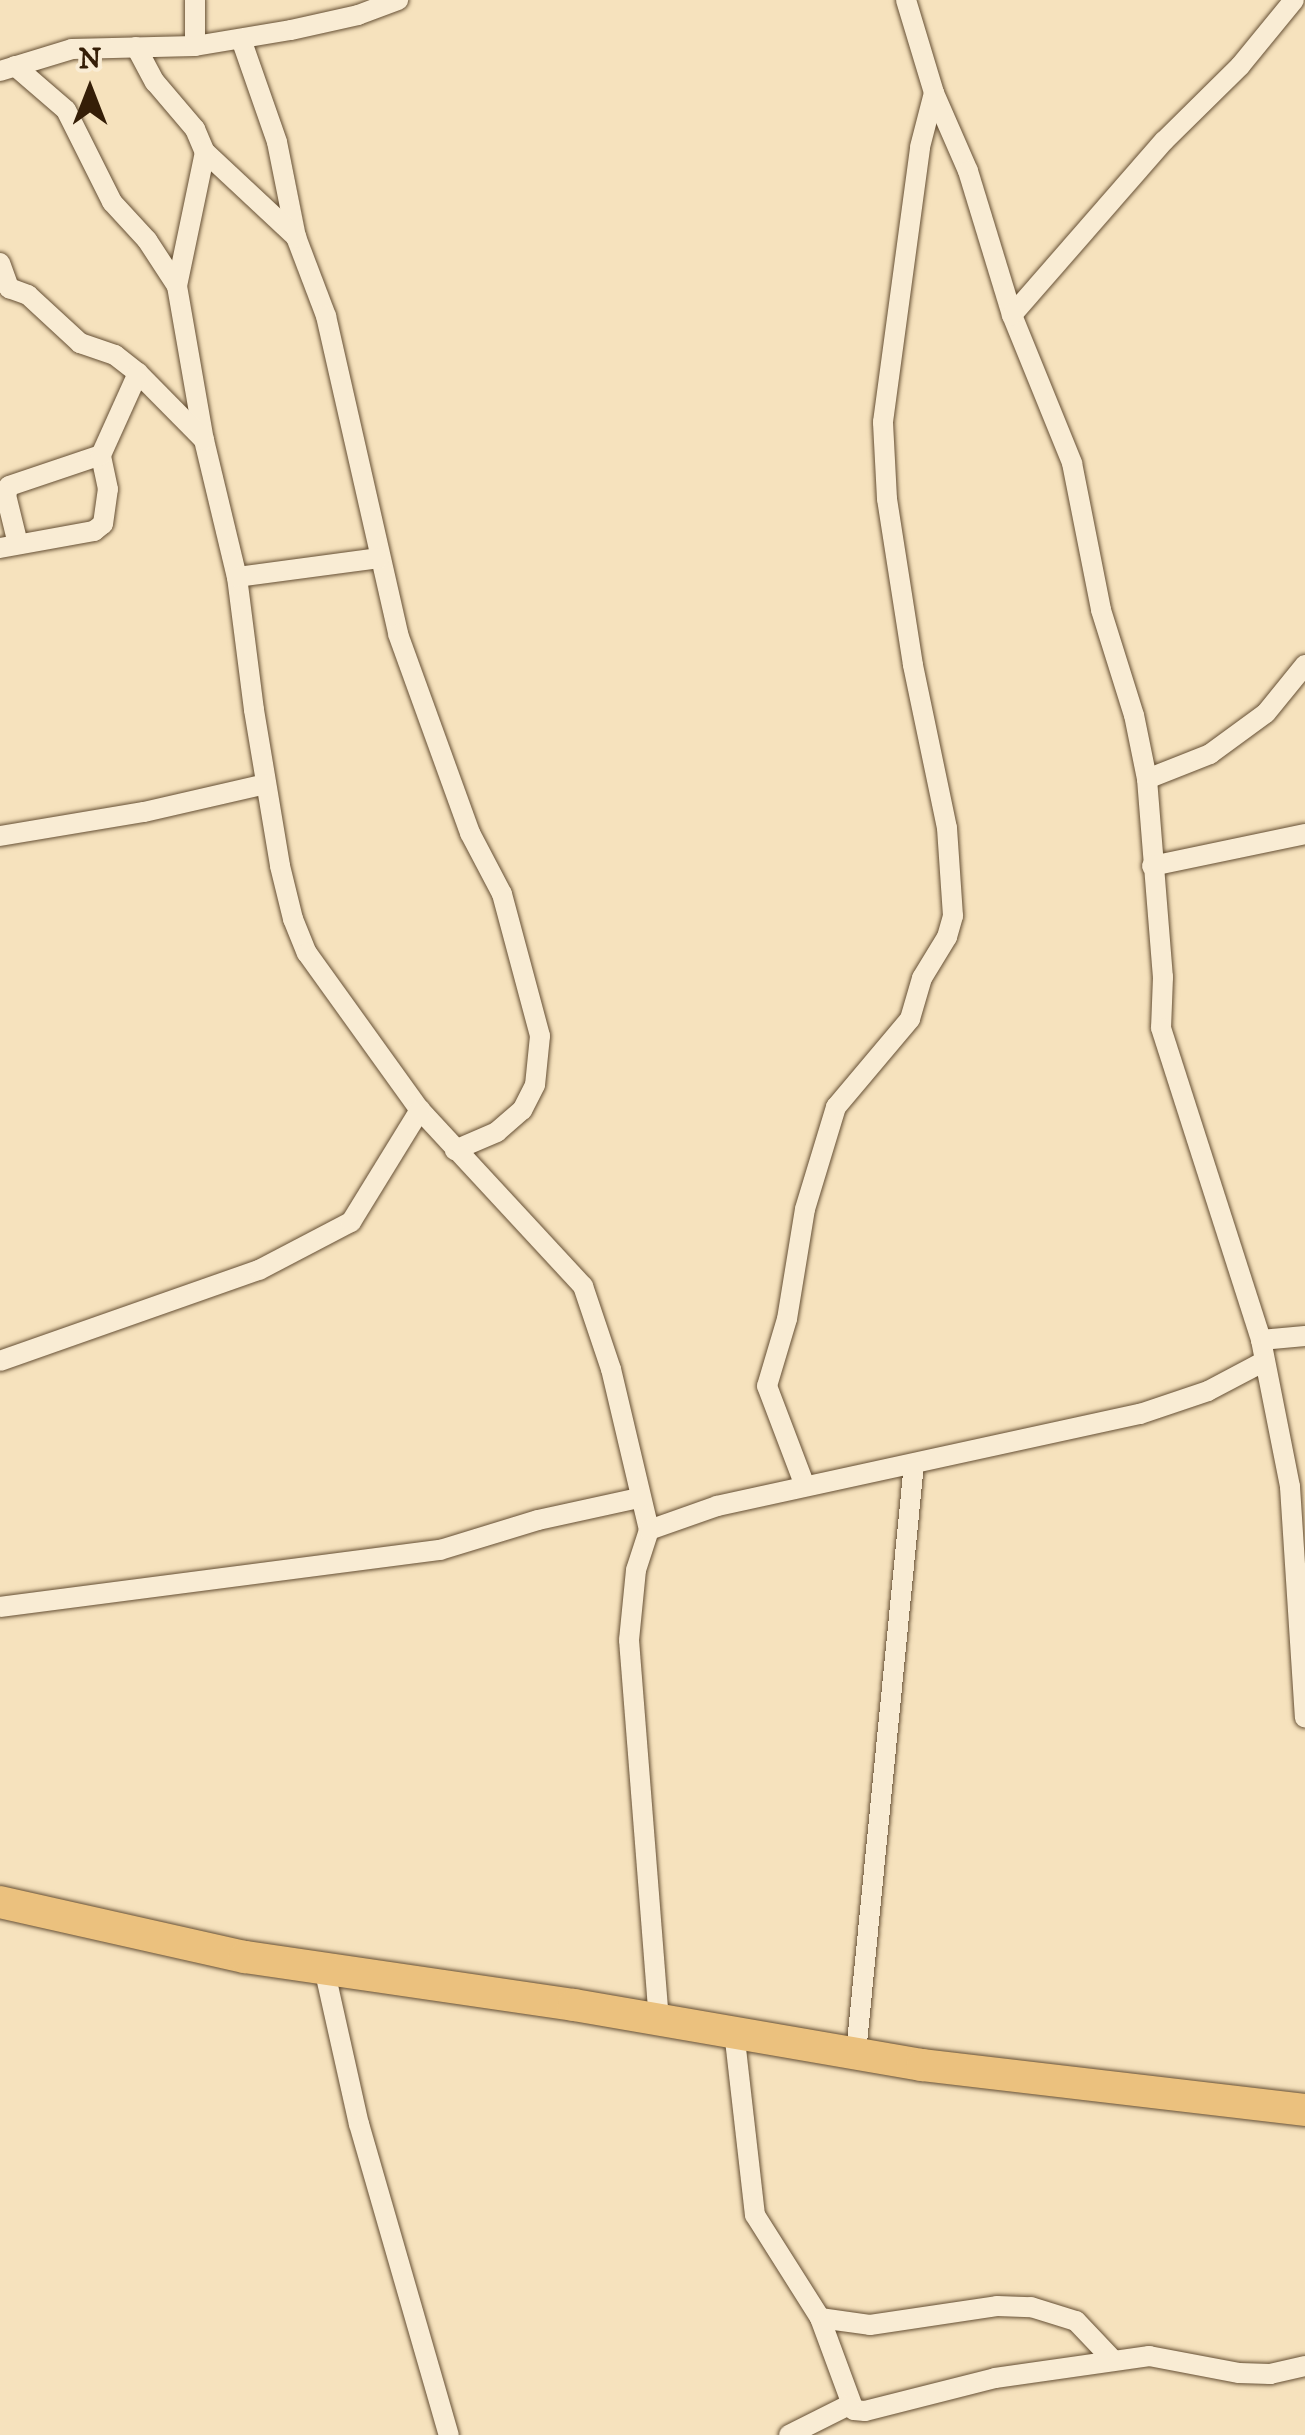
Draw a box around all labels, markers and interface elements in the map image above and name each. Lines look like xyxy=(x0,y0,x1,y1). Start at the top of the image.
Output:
north arrow xyxy=(40,40,140,140)
text: N xyxy=(79,42,101,77)

